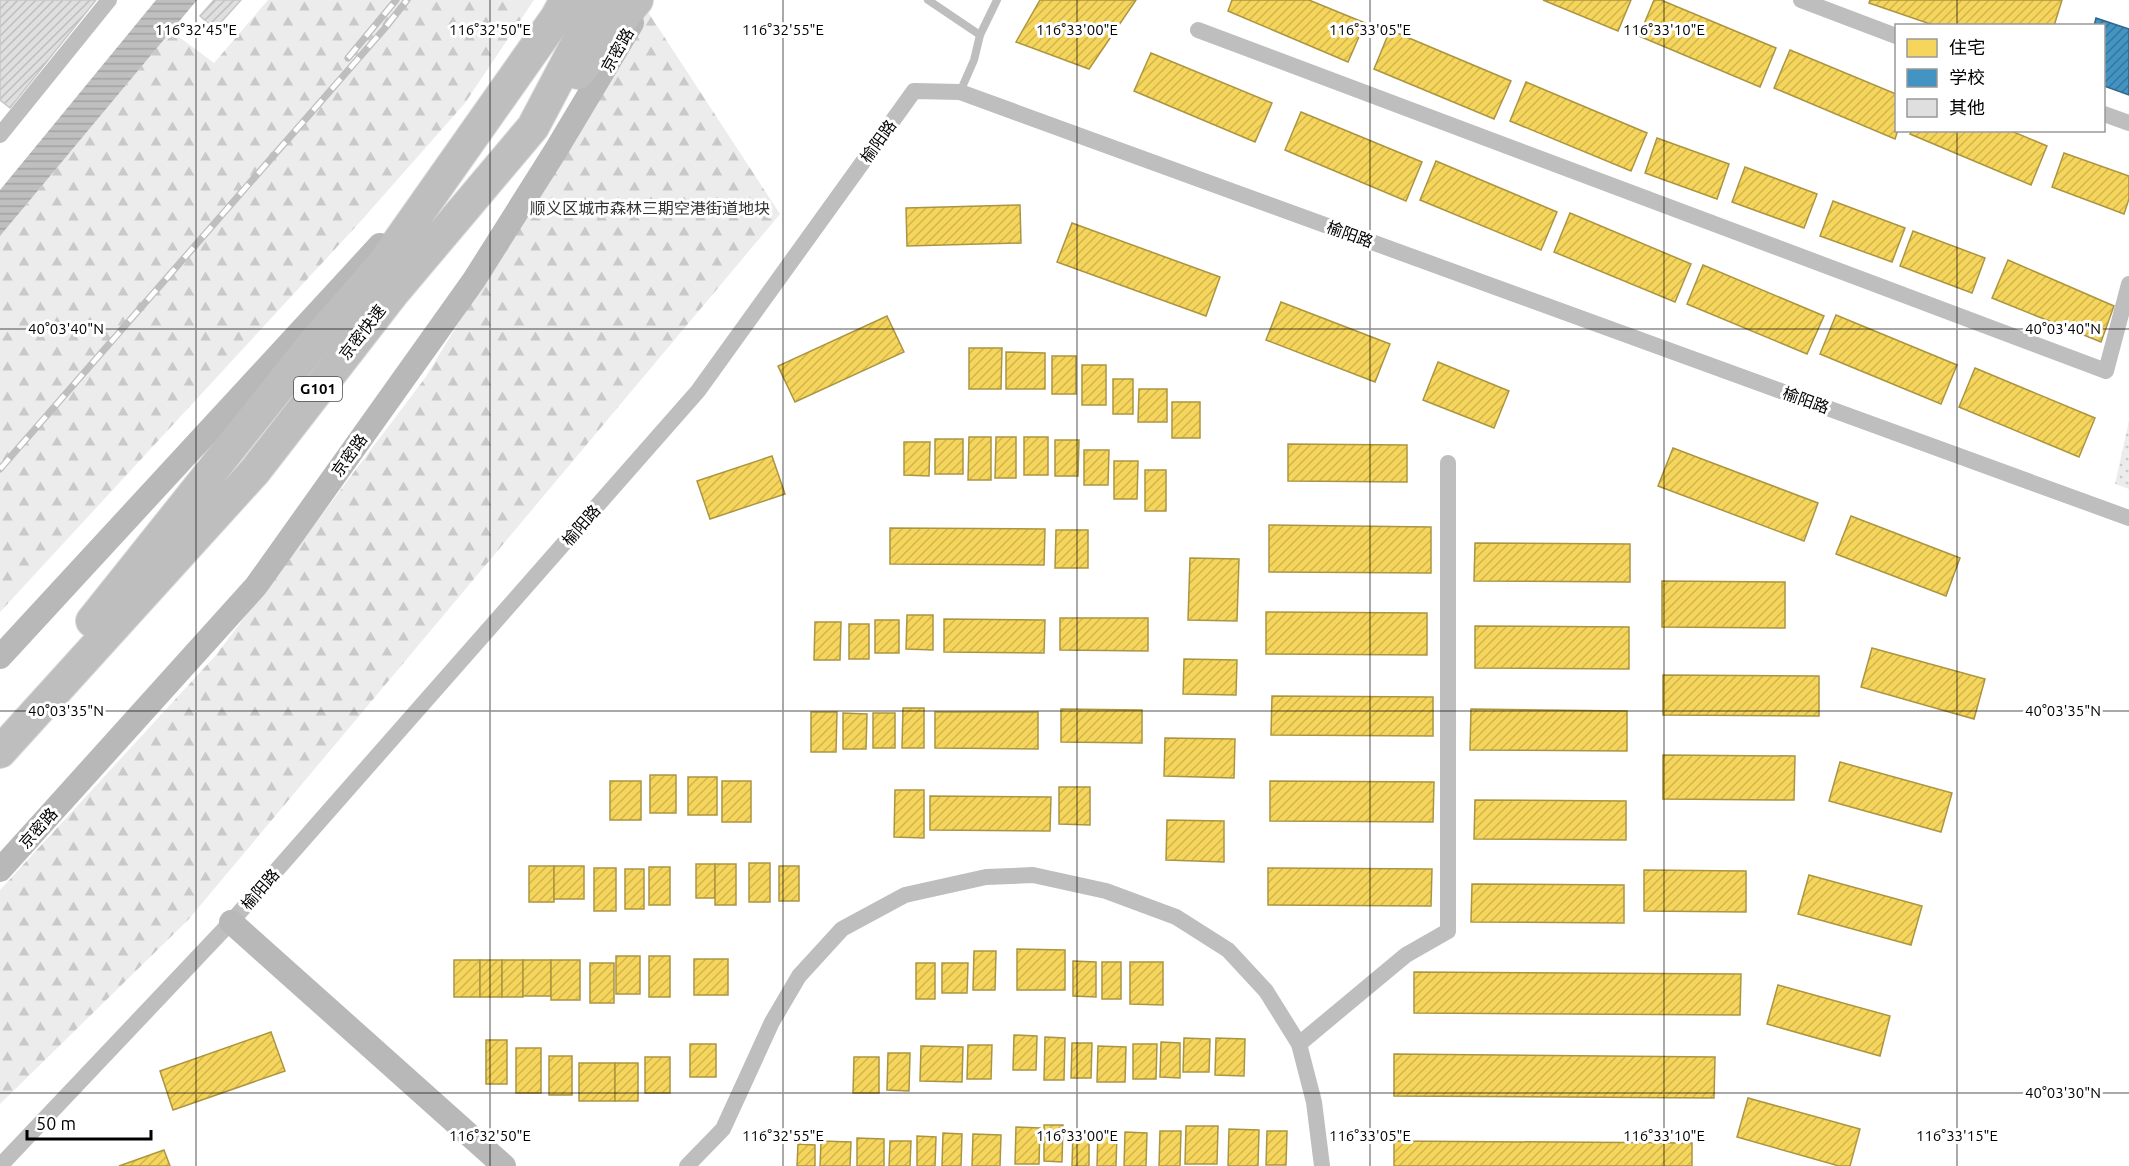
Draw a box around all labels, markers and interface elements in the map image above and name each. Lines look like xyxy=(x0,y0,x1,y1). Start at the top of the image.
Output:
text: 116°32'45"E xyxy=(155,21,237,38)
text: 116°32'50"E xyxy=(449,21,531,38)
text: 116°32'55"E xyxy=(742,21,824,38)
text: 116°33'00"E xyxy=(1036,21,1118,38)
text: 116°33'05"E xyxy=(1329,21,1411,38)
text: 116°33'10"E xyxy=(1623,21,1705,38)
legend xyxy=(1895,24,2105,132)
street label: 京密路 xyxy=(597,25,637,75)
text: 住宅 xyxy=(1949,37,1985,57)
text: 学校 xyxy=(1949,67,1985,87)
text: 其他 xyxy=(1949,97,1985,117)
street label: 榆阳路 xyxy=(857,116,899,166)
park label: 顺义区城市森林三期空港街道地块 xyxy=(530,199,770,217)
street label: 榆阳路 xyxy=(1324,217,1376,251)
street label: 京密快速 xyxy=(335,301,389,363)
text: 40°03'40"N xyxy=(28,320,104,337)
text: 40°03'40"N xyxy=(2025,320,2101,337)
road number: G101 xyxy=(294,377,342,401)
street label: 榆阳路 xyxy=(1780,383,1832,417)
street label: 京密路 xyxy=(328,430,370,480)
street label: 榆阳路 xyxy=(558,501,604,549)
text: 40°03'35"N xyxy=(28,702,104,719)
text: 40°03'35"N xyxy=(2025,702,2101,719)
street label: 京密路 xyxy=(15,804,61,852)
street label: 榆阳路 xyxy=(237,865,283,913)
text: 40°03'30"N xyxy=(2025,1084,2101,1101)
scale bar xyxy=(27,1103,152,1141)
text: 50 m xyxy=(36,1113,76,1133)
text: 116°32'50"E xyxy=(449,1127,531,1144)
text: 116°32'55"E xyxy=(742,1127,824,1144)
text: 116°33'00"E xyxy=(1036,1127,1118,1144)
text: 116°33'05"E xyxy=(1329,1127,1411,1144)
text: 116°33'10"E xyxy=(1623,1127,1705,1144)
text: 116°33'15"E xyxy=(1916,1127,1998,1144)

